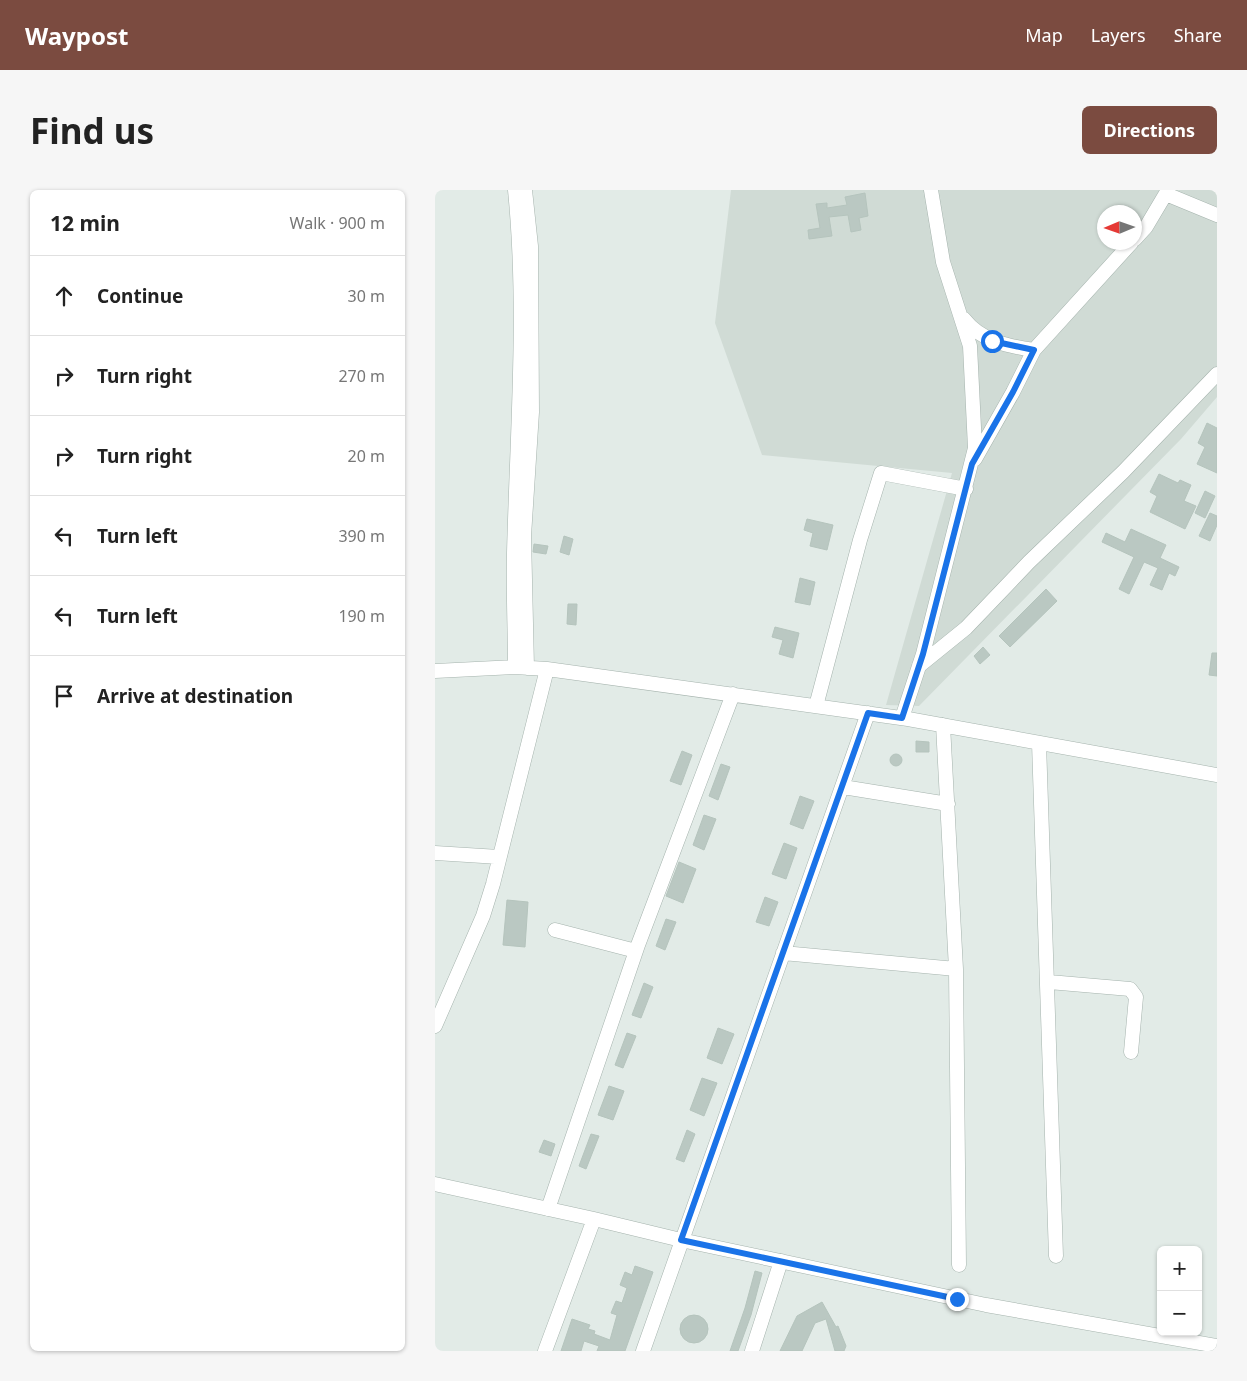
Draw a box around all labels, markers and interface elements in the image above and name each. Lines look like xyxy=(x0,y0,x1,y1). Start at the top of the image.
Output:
text: Waypost xyxy=(25,19,128,52)
text: Map xyxy=(1025,23,1063,47)
text: Layers xyxy=(1091,23,1146,47)
text: Share xyxy=(1174,23,1222,47)
button: Directions xyxy=(1082,106,1217,154)
text: Find us xyxy=(30,107,154,154)
north arrow xyxy=(1097,205,1142,250)
text: 12 min xyxy=(50,209,120,237)
text: Walk · 900 m xyxy=(290,212,385,234)
icon: ahead xyxy=(50,282,78,310)
text: Continue xyxy=(97,283,183,309)
text: 30 m xyxy=(348,285,385,307)
route start xyxy=(981,330,1004,353)
icon: right xyxy=(50,362,78,390)
text: Turn right xyxy=(97,363,192,389)
text: 270 m xyxy=(338,365,385,387)
icon: right xyxy=(50,442,78,470)
text: Turn right xyxy=(97,443,192,469)
text: 20 m xyxy=(348,445,385,467)
icon: left xyxy=(50,522,78,550)
text: Turn left xyxy=(97,523,178,549)
text: 390 m xyxy=(338,525,385,547)
icon: left xyxy=(50,602,78,630)
text: Turn left xyxy=(97,603,178,629)
text: 190 m xyxy=(338,605,385,627)
icon: arrive xyxy=(50,682,78,710)
text: Arrive at destination xyxy=(97,683,293,709)
map controls xyxy=(1157,1246,1202,1336)
button: + xyxy=(1157,1246,1202,1291)
route end xyxy=(946,1288,969,1311)
button: − xyxy=(1157,1291,1202,1336)

